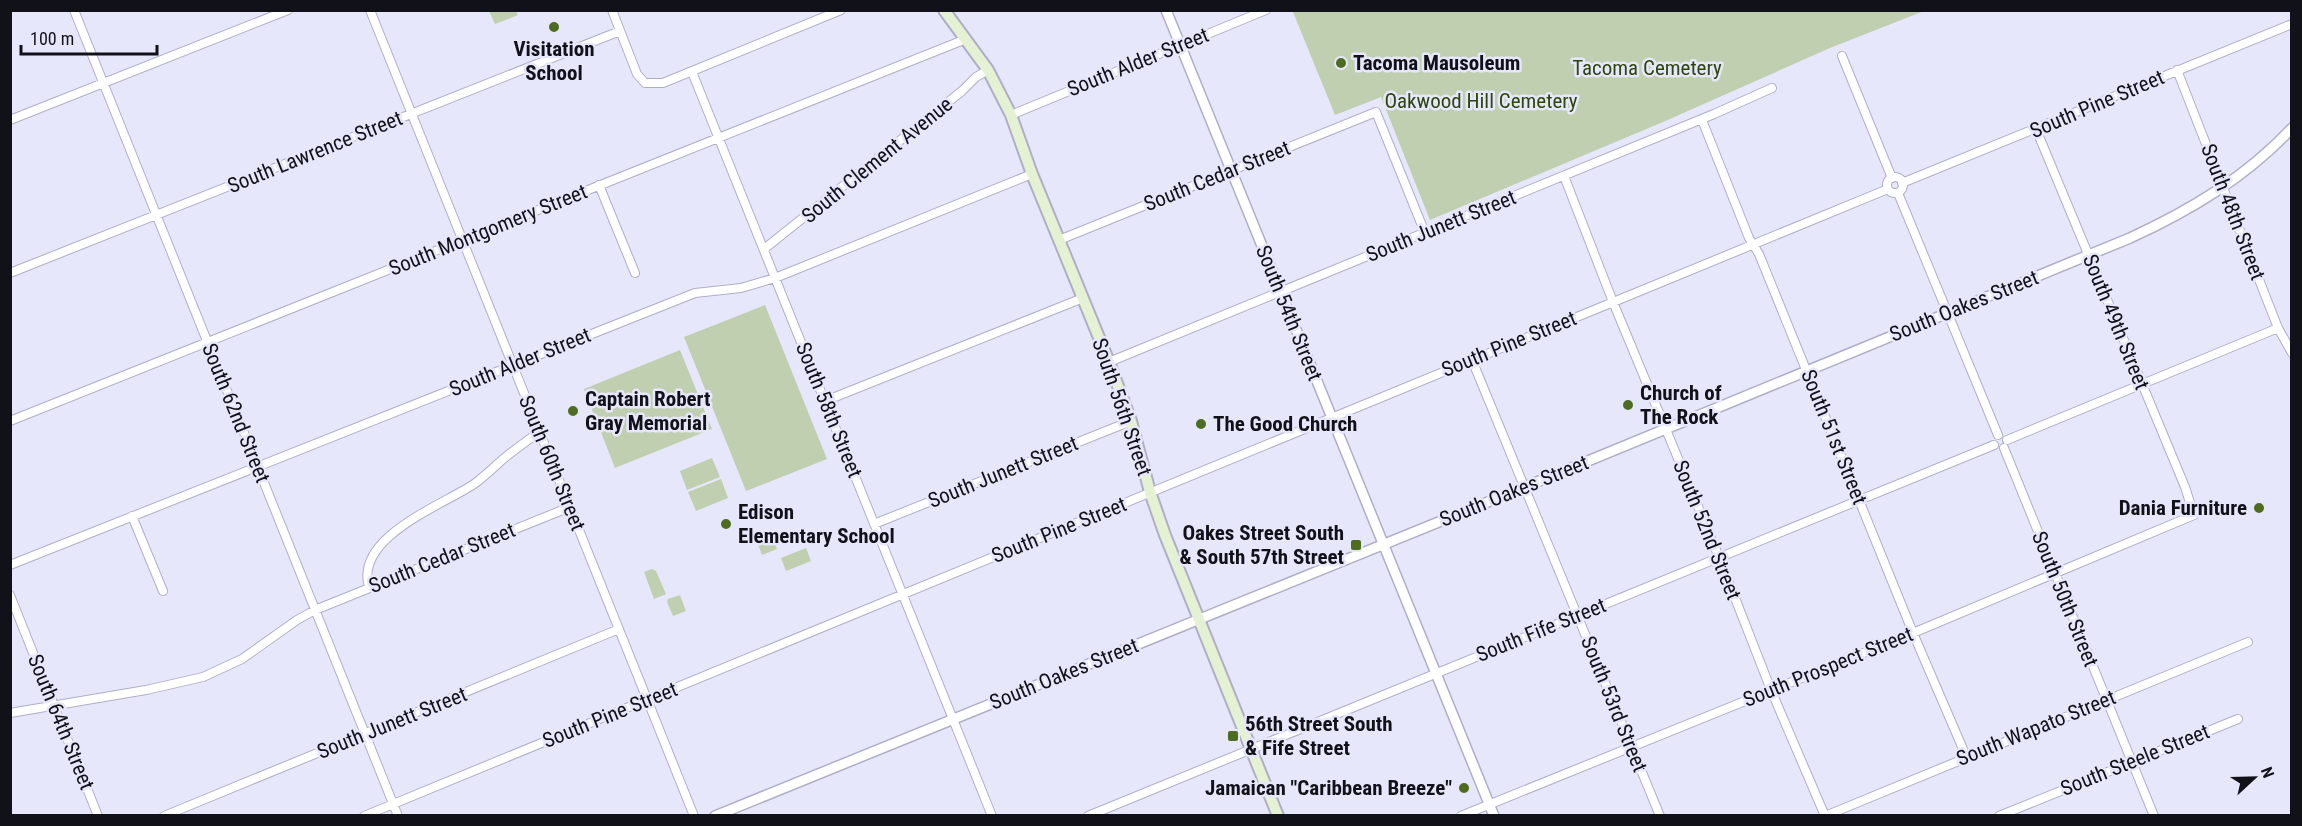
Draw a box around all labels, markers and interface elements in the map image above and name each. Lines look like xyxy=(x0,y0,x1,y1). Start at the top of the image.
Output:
scale bar xyxy=(21,18,158,56)
marker: Visitation School xyxy=(547,20,561,34)
street label: South Alder Street xyxy=(1064,23,1212,101)
text: 100 m xyxy=(30,28,74,49)
place label: Visitation School xyxy=(513,37,595,85)
place label: Tacoma Mausoleum xyxy=(1353,51,1520,75)
marker: Tacoma Mausoleum xyxy=(1334,56,1348,70)
park label: Tacoma Cemetery xyxy=(1572,56,1722,80)
street label: South Pine Street xyxy=(2026,65,2168,143)
park label: Oakwood Hill Cemetery xyxy=(1384,89,1578,113)
street label: South Clement Avenue xyxy=(797,92,957,228)
street label: South Lawrence Street xyxy=(224,106,406,198)
street label: South Cedar Street xyxy=(1140,136,1294,216)
street label: South 48th Street xyxy=(2196,141,2270,283)
street label: South Montgomery Street xyxy=(385,179,591,281)
street label: South Junett Street xyxy=(1363,185,1519,267)
street label: South 54th Street xyxy=(1251,242,1327,384)
street label: South 49th Street xyxy=(2078,251,2154,393)
street label: South Oakes Street xyxy=(1886,265,2042,347)
street label: South Pine Street xyxy=(1438,306,1580,382)
street label: South Alder Street xyxy=(446,323,594,401)
street label: South 56th Street xyxy=(1087,335,1157,479)
street label: South 58th Street xyxy=(791,339,867,481)
street label: South 62nd Street xyxy=(197,340,275,486)
street label: South 51st Street xyxy=(1796,366,1872,508)
place label: Church of The Rock xyxy=(1640,381,1722,429)
place label: Captain Robert Gray Memorial xyxy=(585,387,710,435)
street label: South 60th Street xyxy=(514,392,590,534)
marker: Church of The Rock xyxy=(1621,398,1635,412)
marker: Captain Robert Gray Memorial xyxy=(566,404,580,418)
place label: The Good Church xyxy=(1213,412,1357,436)
marker: The Good Church xyxy=(1194,417,1208,431)
street label: South Junett Street xyxy=(925,431,1081,513)
street label: South Oakes Street xyxy=(1436,450,1592,532)
street label: South 52nd Street xyxy=(1668,457,1746,603)
street label: South Pine Street xyxy=(988,492,1130,568)
place label: Dania Furniture xyxy=(2119,496,2247,520)
place label: Edison Elementary School xyxy=(738,500,895,548)
marker: Dania Furniture xyxy=(2252,501,2266,515)
marker: Edison Elementary School xyxy=(719,517,733,531)
street label: South Cedar Street xyxy=(365,518,519,598)
place label: Oakes Street South & South 57th Street xyxy=(1179,521,1344,569)
street label: South 50th Street xyxy=(2027,528,2103,670)
marker: Oakes Street South & South 57th Street xyxy=(1349,538,1363,552)
street label: South Fife Street xyxy=(1473,593,1609,667)
street label: South Prospect Street xyxy=(1740,622,1916,712)
street label: South Oakes Street xyxy=(986,633,1142,715)
street label: South 53rd Street xyxy=(1576,633,1652,775)
street label: South 64th Street xyxy=(23,651,99,793)
street label: South Pine Street xyxy=(539,677,681,753)
street label: South Junett Street xyxy=(314,682,470,764)
street label: South Wapato Street xyxy=(1953,685,2119,771)
place label: 56th Street South & Fife Street xyxy=(1245,712,1393,760)
street label: South Steele Street xyxy=(2057,719,2213,801)
marker: 56th Street South & Fife Street xyxy=(1226,729,1240,743)
north arrow xyxy=(2224,748,2284,808)
text: N xyxy=(2257,764,2278,781)
place label: Jamaican "Caribbean Breeze" xyxy=(1205,776,1452,800)
marker: Jamaican "Caribbean Breeze" xyxy=(1457,781,1471,795)

